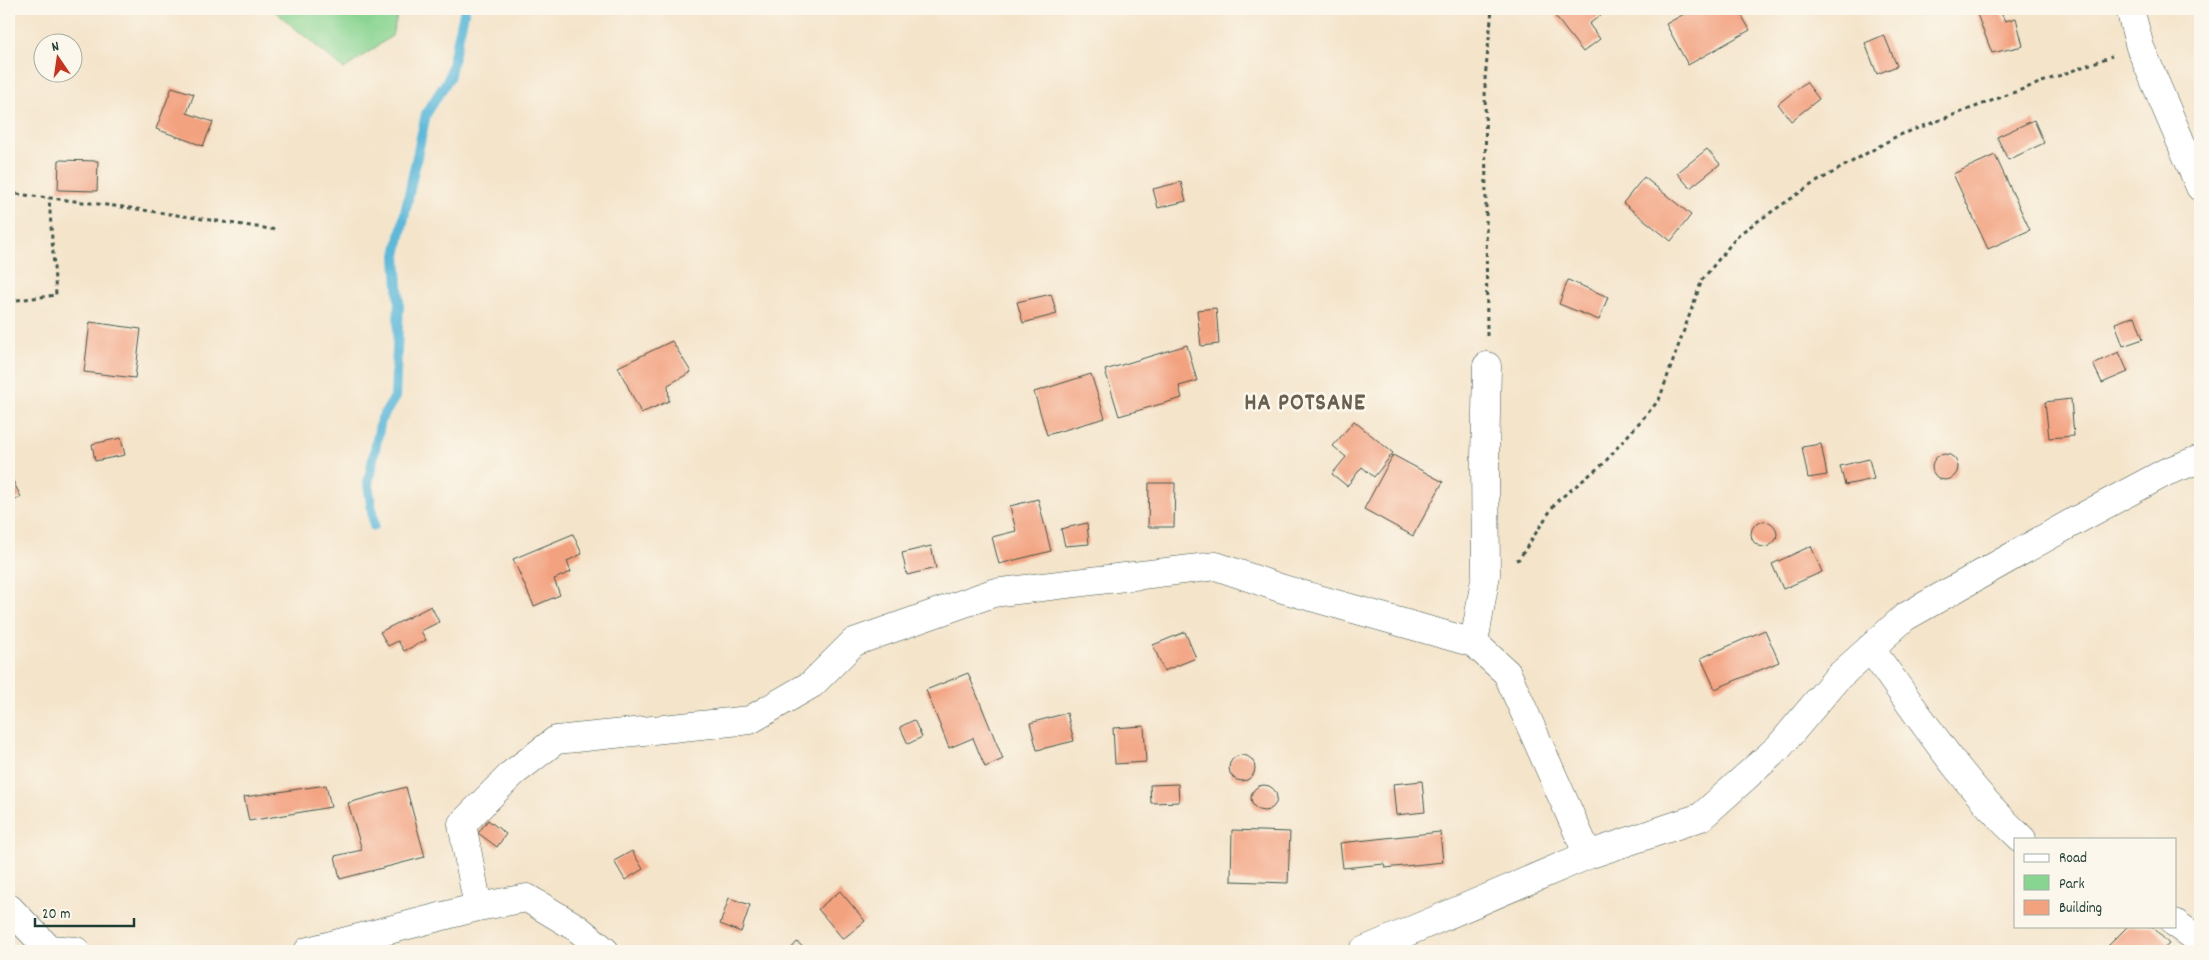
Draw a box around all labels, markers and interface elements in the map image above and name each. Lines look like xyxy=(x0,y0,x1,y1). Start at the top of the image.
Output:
north arrow xyxy=(32,32,82,82)
text: N xyxy=(50,37,61,58)
district label: HA POTSANE xyxy=(1244,387,1366,421)
legend xyxy=(2014,838,2176,928)
text: Road xyxy=(2059,848,2087,870)
text: Park xyxy=(2059,874,2085,896)
scale bar xyxy=(35,895,134,927)
text: Building xyxy=(2059,898,2102,920)
text: 20 m xyxy=(42,904,70,926)

